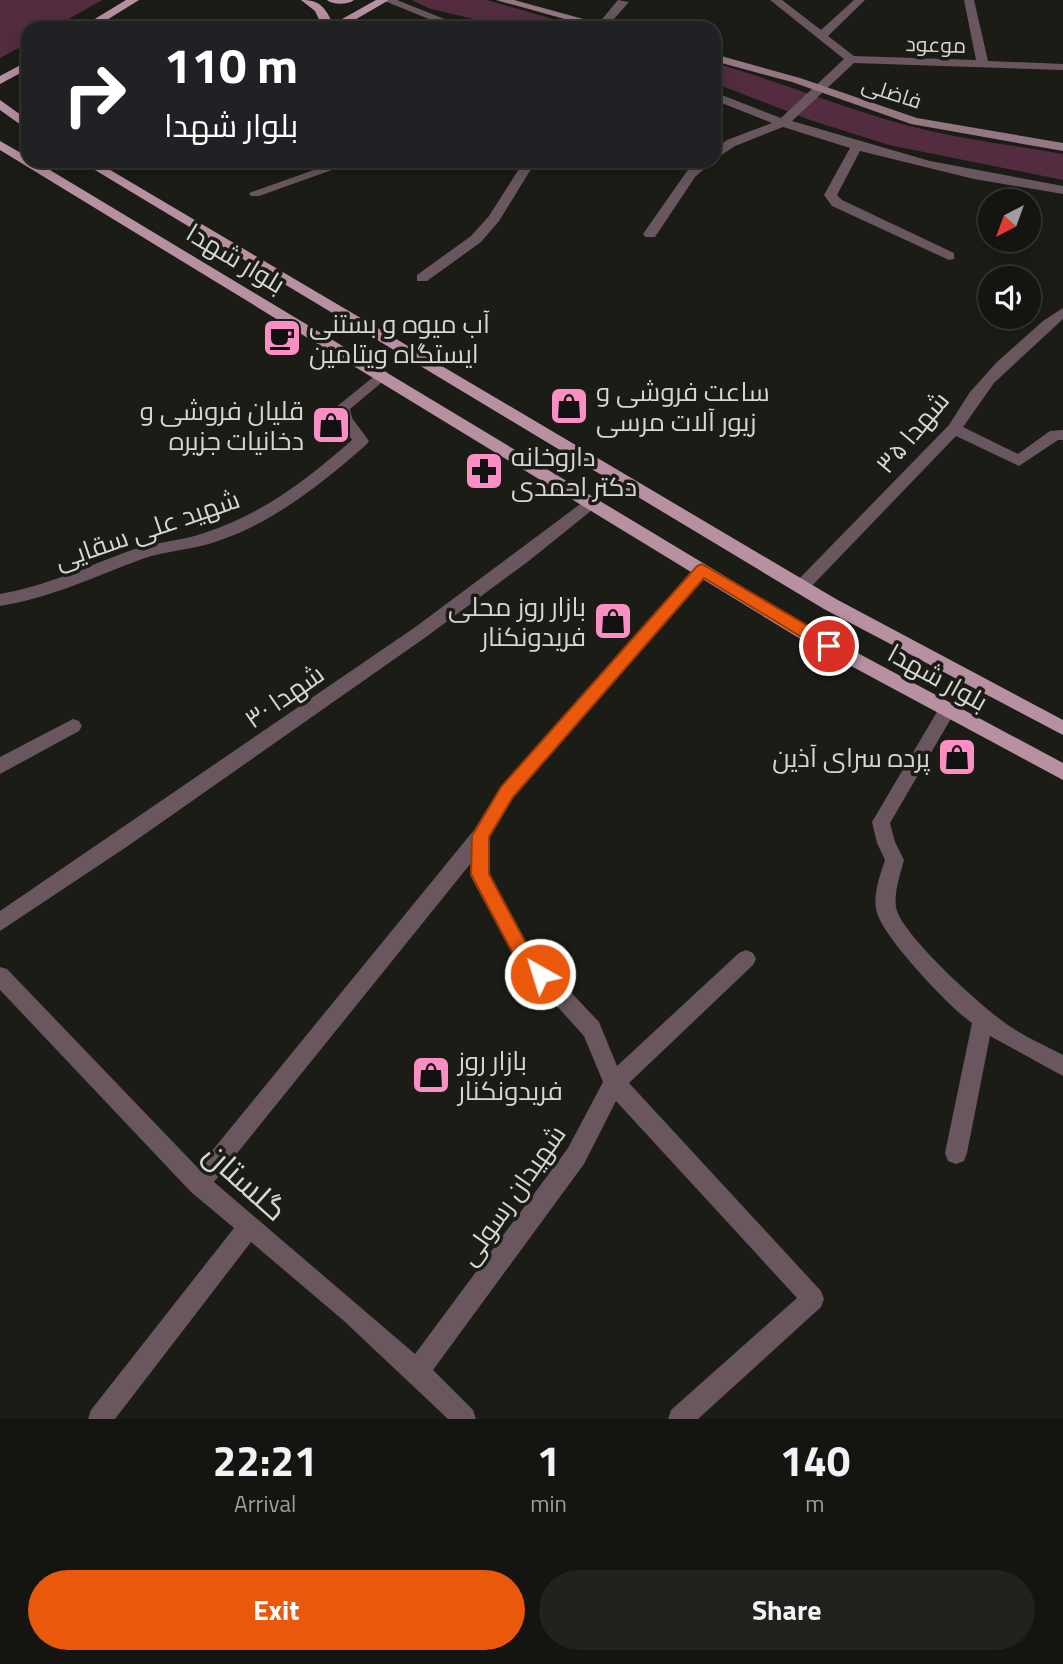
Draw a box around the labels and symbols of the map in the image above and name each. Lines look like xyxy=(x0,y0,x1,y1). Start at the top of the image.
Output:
street label: موعود xyxy=(905,27,967,61)
street label: فاضلی xyxy=(858,67,926,117)
north arrow xyxy=(978,189,1041,252)
street label: بلوار شهدا xyxy=(179,213,293,303)
place label: آب میوه و بستنی ایستگاه ویتامین xyxy=(309,304,490,373)
cafe icon: آب میوه و بستنی ایستگاه ویتامین xyxy=(261,317,303,359)
place label: ساعت فروشی و زیور آلات مرسی xyxy=(596,372,770,441)
street label: شهدا ۳۵ xyxy=(866,382,958,482)
shop icon: ساعت فروشی و زیور آلات مرسی xyxy=(548,385,590,427)
place label: قلیان فروشی و دخانیات جزیره xyxy=(140,391,304,460)
shop icon: قلیان فروشی و دخانیات جزیره xyxy=(310,404,352,446)
place label: داروخانه دکتر احمدی xyxy=(511,437,637,506)
pharmacy icon: داروخانه دکتر احمدی xyxy=(463,450,505,492)
street label: شهید علی سقایی xyxy=(49,479,245,579)
place label: بازار روز محلی فریدونکنار xyxy=(448,587,586,656)
shop icon: بازار روز محلی فریدونکنار xyxy=(592,600,634,642)
pin xyxy=(799,616,859,676)
street label: بلوار شهدا xyxy=(881,634,995,720)
street label: شهدا ۳۰ xyxy=(236,654,332,738)
shop icon: پرده سرای آذین xyxy=(936,736,978,778)
place label: پرده سرای آذین xyxy=(772,738,930,777)
position arrow xyxy=(503,937,577,1011)
place label: بازار روز فریدونکنار xyxy=(456,1041,563,1110)
shop icon: بازار روز فریدونکنار xyxy=(410,1054,452,1096)
street label: شهیدان رسولی xyxy=(449,1117,575,1273)
street label: گلستان xyxy=(193,1130,299,1232)

